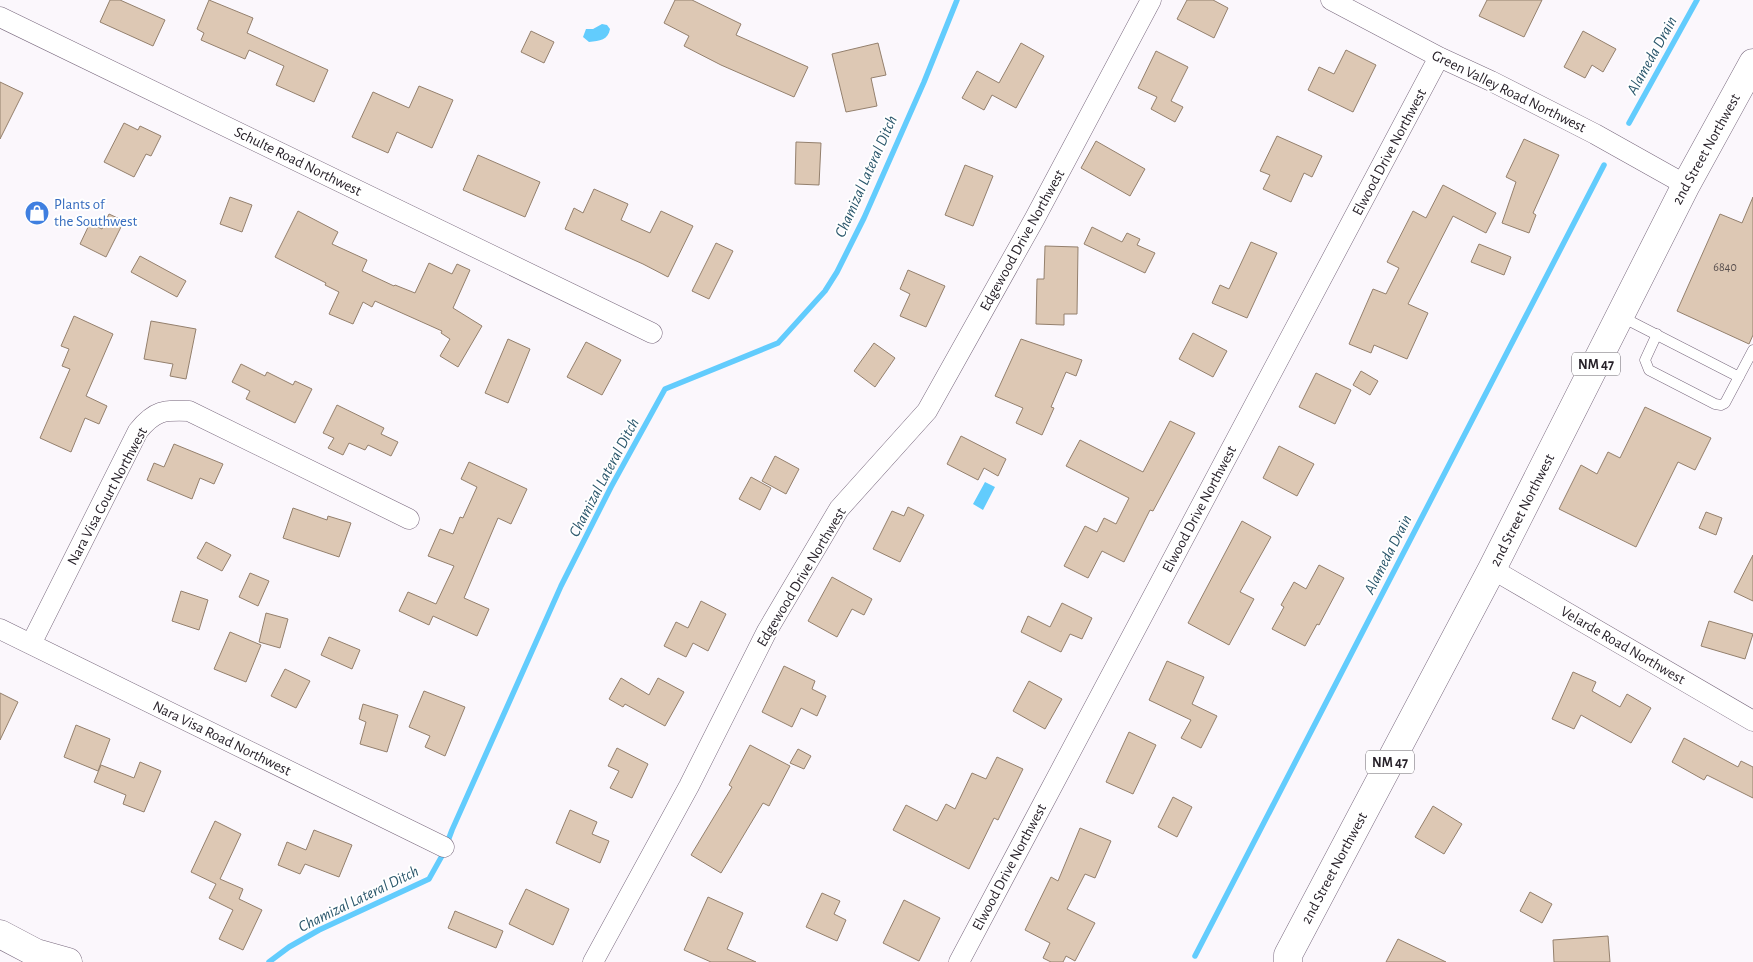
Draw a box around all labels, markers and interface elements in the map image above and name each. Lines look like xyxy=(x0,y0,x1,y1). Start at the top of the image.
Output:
water label: Alameda Drain xyxy=(1623,14,1680,98)
street label: Green Valley Road Northwest xyxy=(1429,48,1588,135)
street label: Elwood Drive Northwest xyxy=(1350,86,1429,218)
street label: 2nd Street Northwest xyxy=(1670,91,1743,207)
water label: Chamizal Lateral Ditch xyxy=(832,113,900,240)
street label: Schulte Road Northwest xyxy=(232,124,364,199)
street label: Edgewood Drive Northwest xyxy=(977,167,1068,313)
place label: Plants of the Southwest xyxy=(54,197,137,229)
shop icon: Plants of the Southwest xyxy=(24,200,50,226)
house number: 6840 xyxy=(1713,261,1737,273)
road number: NM 47 xyxy=(1572,352,1620,376)
water label: Chamizal Lateral Ditch xyxy=(566,416,642,539)
street label: Nara Visa Court Northwest xyxy=(65,425,150,568)
street label: Elwood Drive Northwest xyxy=(1160,443,1239,575)
street label: 2nd Street Northwest xyxy=(1488,451,1557,569)
street label: Edgewood Drive Northwest xyxy=(754,505,849,649)
water label: Alameda Drain xyxy=(1361,512,1415,598)
street label: Velarde Road Northwest xyxy=(1558,604,1688,687)
street label: Nara Visa Road Northwest xyxy=(150,698,293,779)
road number: NM 47 xyxy=(1366,750,1414,774)
street label: Elwood Drive Northwest xyxy=(970,801,1049,933)
street label: 2nd Street Northwest xyxy=(1299,810,1370,927)
water label: Chamizal Lateral Ditch xyxy=(296,863,421,935)

